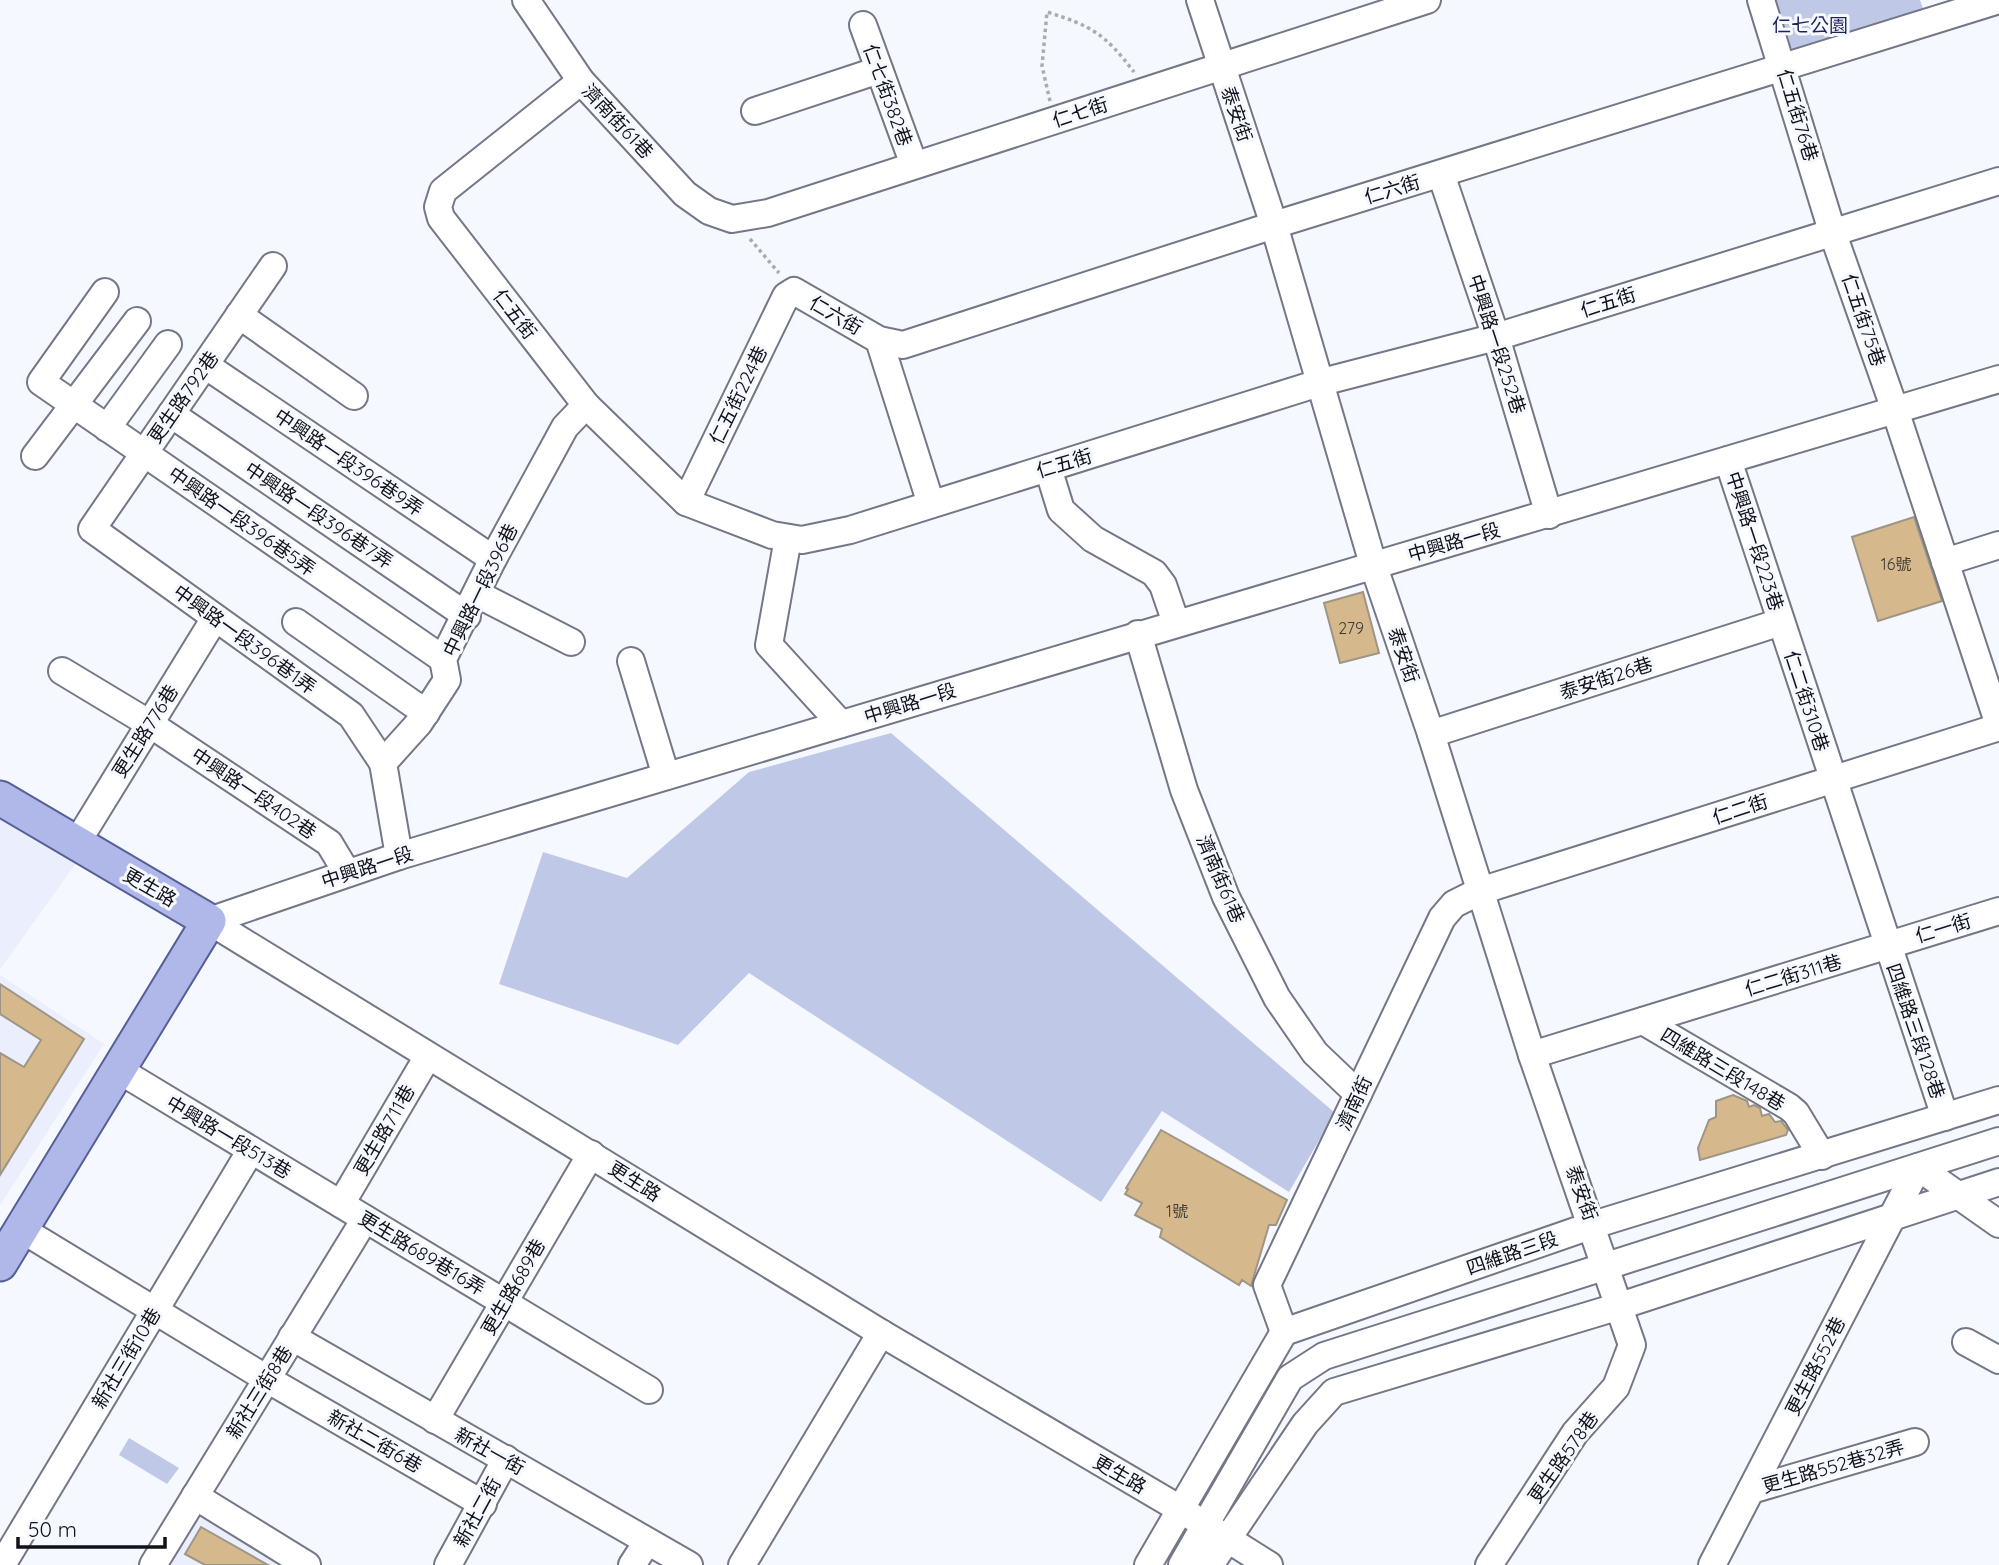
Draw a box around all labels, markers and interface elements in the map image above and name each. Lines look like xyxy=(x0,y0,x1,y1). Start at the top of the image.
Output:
park label: 仁七公園 xyxy=(1772,13,1848,37)
street label: 仁七街382巷 xyxy=(858,41,918,149)
street label: 仁五街76巷 xyxy=(1773,66,1823,164)
street label: 濟南街61巷 xyxy=(577,79,659,163)
street label: 泰安街 xyxy=(1216,83,1258,145)
street label: 仁七街 xyxy=(1049,92,1111,132)
street label: 仁六街 xyxy=(1361,169,1423,209)
street label: 中興路一段252巷 xyxy=(1463,271,1531,417)
street label: 仁五街75巷 xyxy=(1837,271,1891,369)
street label: 仁五街 xyxy=(1577,282,1639,322)
street label: 仁五街 xyxy=(488,284,542,344)
street label: 仁六街 xyxy=(805,290,867,340)
street label: 仁五街224巷 xyxy=(704,342,772,448)
street label: 更生路792巷 xyxy=(143,346,223,448)
street label: 中興路一段396巷9弄 xyxy=(270,403,428,521)
street label: 仁五街 xyxy=(1033,443,1095,483)
street label: 中興路一段396巷7弄 xyxy=(240,457,398,573)
street label: 中興路一段396巷5弄 xyxy=(164,461,320,581)
street label: 中興路一段223巷 xyxy=(1721,468,1789,614)
street label: 中興路一段 xyxy=(1405,517,1503,567)
street label: 中興路一段396巷 xyxy=(437,520,523,660)
house number: 16號 xyxy=(1881,554,1911,574)
street label: 中興路一段396巷1弄 xyxy=(169,579,321,699)
house number: 279 xyxy=(1338,618,1364,638)
street label: 泰安街 xyxy=(1383,624,1425,686)
street label: 仁二街310巷 xyxy=(1779,648,1835,754)
street label: 泰安街26巷 xyxy=(1556,652,1656,704)
street label: 中興路一段 xyxy=(861,678,959,728)
street label: 更生路776巷 xyxy=(107,680,183,782)
street label: 中興路一段402巷 xyxy=(187,742,321,844)
street label: 仁二街 xyxy=(1709,789,1771,829)
street label: 濟南街61巷 xyxy=(1192,831,1250,927)
street label: 中興路一段 xyxy=(318,841,416,893)
street label: 更生路 xyxy=(119,862,181,912)
street label: 仁一街 xyxy=(1912,908,1974,948)
street label: 仁二街311巷 xyxy=(1742,949,1844,1001)
street label: 四維路三段128巷 xyxy=(1882,960,1950,1102)
street label: 四維路三段148巷 xyxy=(1656,1022,1790,1116)
street label: 濟南街 xyxy=(1331,1072,1377,1134)
street label: 更生路711巷 xyxy=(348,1080,420,1180)
street label: 中興路一段513巷 xyxy=(162,1090,296,1184)
street label: 更生路 xyxy=(604,1156,666,1206)
street label: 泰安街 xyxy=(1561,1162,1603,1224)
house number: 1號 xyxy=(1166,1201,1188,1221)
street label: 更生路689巷16弄 xyxy=(354,1206,490,1300)
street label: 四維路三段 xyxy=(1463,1226,1561,1280)
street label: 更生路689巷 xyxy=(476,1235,550,1339)
street label: 新社三街10巷 xyxy=(87,1303,165,1413)
street label: 更生路552巷 xyxy=(1780,1313,1850,1419)
street label: 新社三街8巷 xyxy=(221,1341,297,1443)
street label: 新社二街6巷 xyxy=(323,1404,427,1478)
street label: 更生路578巷 xyxy=(1523,1407,1603,1507)
street label: 新社一街 xyxy=(451,1422,529,1480)
street label: 更生路552巷32弄 xyxy=(1759,1434,1907,1498)
street label: 更生路 xyxy=(1089,1449,1151,1499)
street label: 新社二街 xyxy=(448,1473,506,1551)
scale bar xyxy=(18,1506,164,1550)
text: 50 m xyxy=(28,1516,77,1542)

